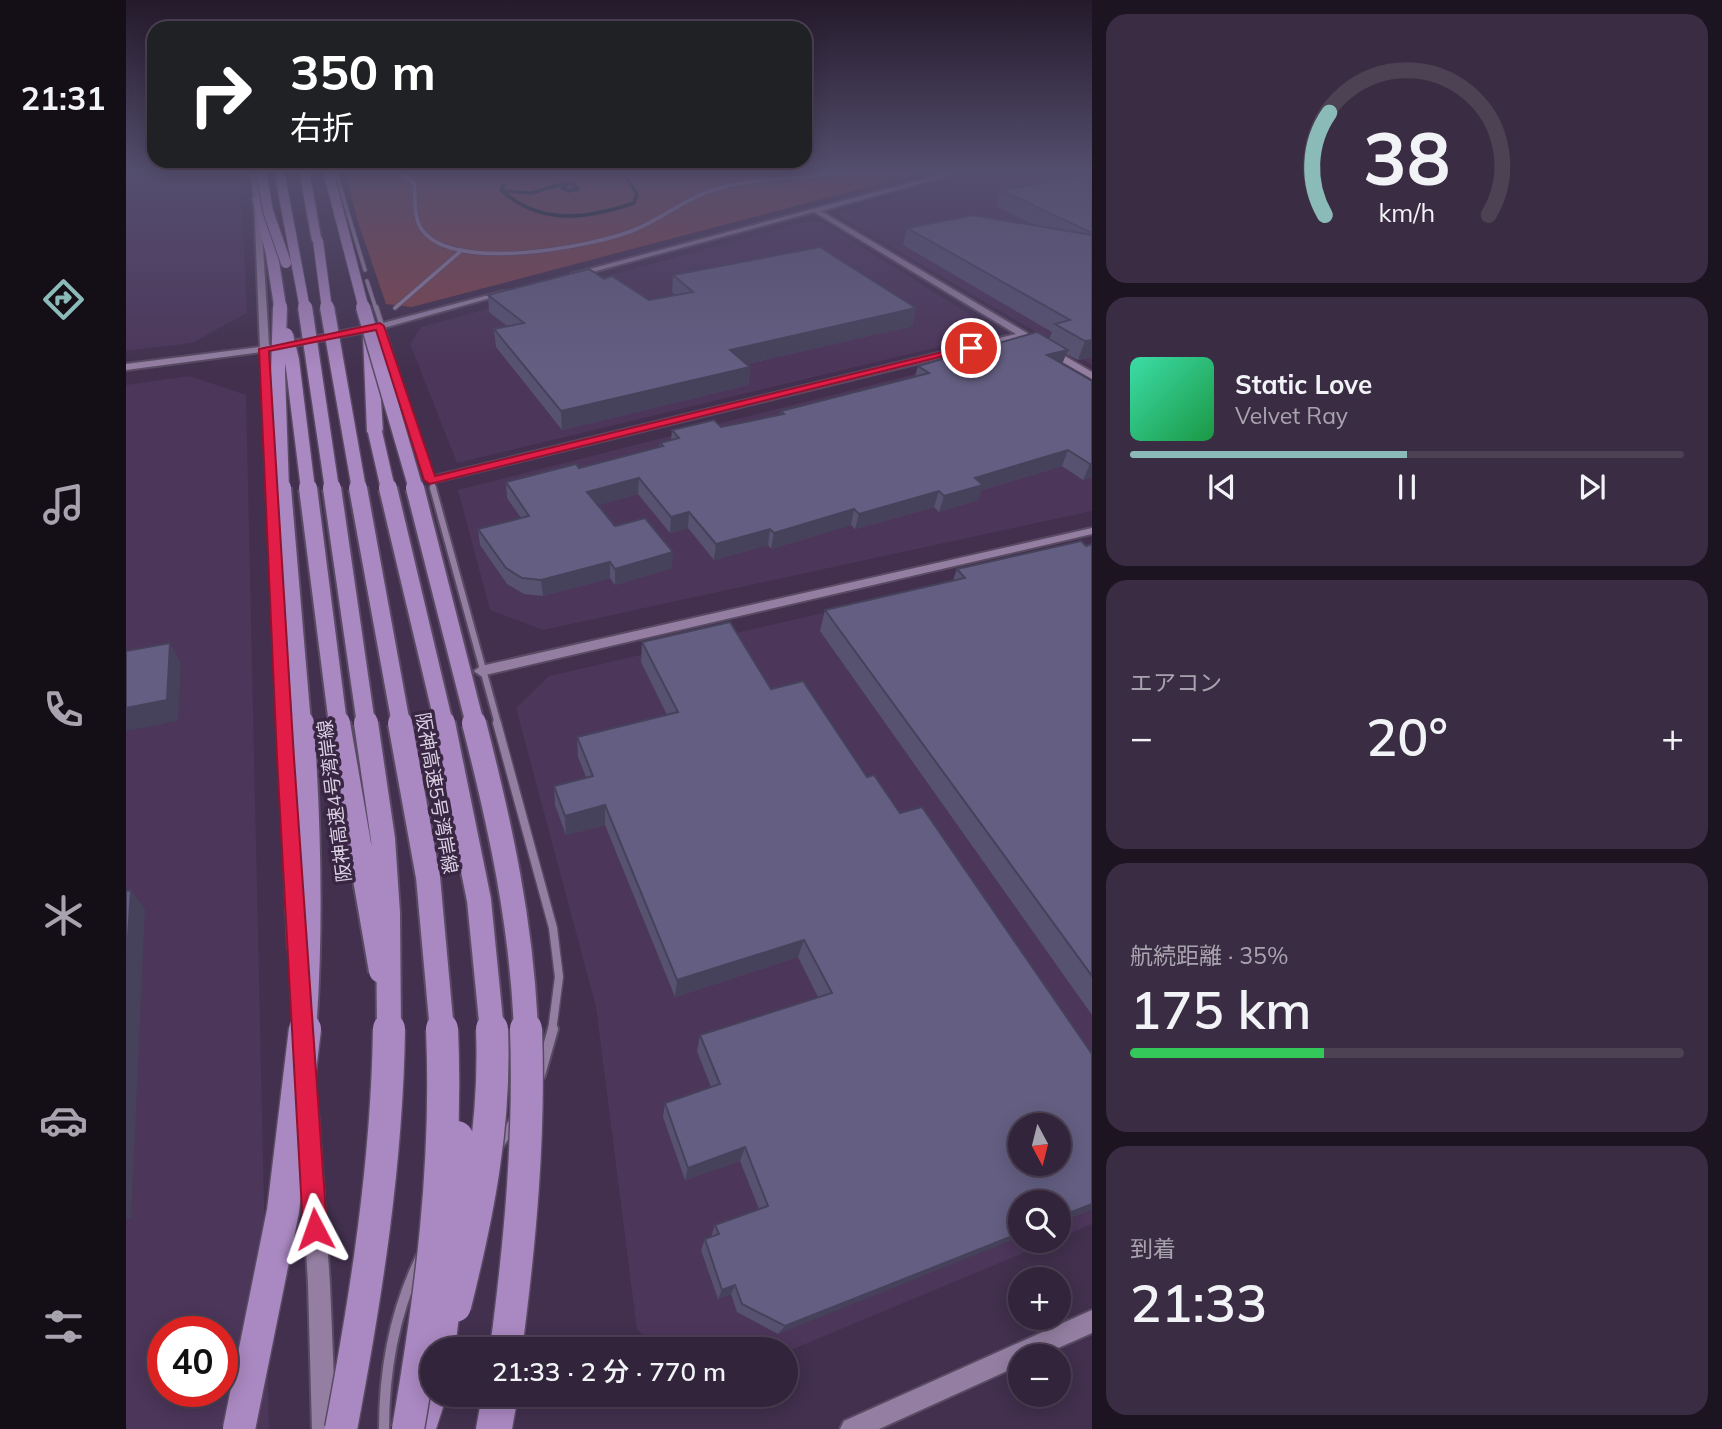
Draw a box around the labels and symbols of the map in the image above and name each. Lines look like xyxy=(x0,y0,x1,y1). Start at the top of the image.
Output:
pin xyxy=(941,318,1001,378)
street label: 阪神高速5号湾岸線 xyxy=(411,710,463,876)
street label: 阪神高速4号湾岸線 xyxy=(312,718,356,884)
north arrow xyxy=(1008,1113,1071,1176)
position arrow xyxy=(278,1192,352,1266)
speed limit sign: 40 xyxy=(147,1316,238,1407)

